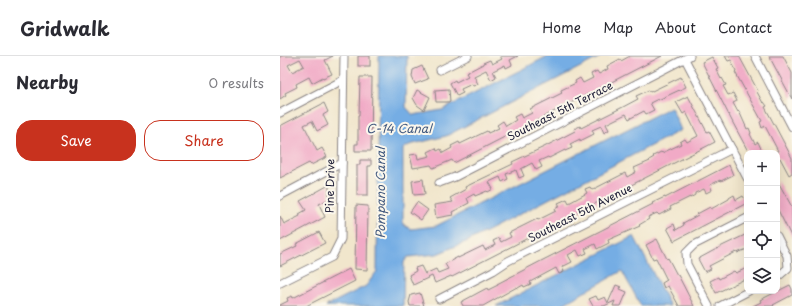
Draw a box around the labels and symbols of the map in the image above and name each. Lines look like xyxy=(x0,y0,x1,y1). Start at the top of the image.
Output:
street label: Southeast 5th Terrace xyxy=(504,76,616,145)
water label: C-14 Canal xyxy=(366,119,433,137)
water label: Pompano Canal xyxy=(371,146,389,239)
street label: Pine Drive xyxy=(321,159,338,213)
street label: Southeast 5th Avenue xyxy=(525,179,635,246)

